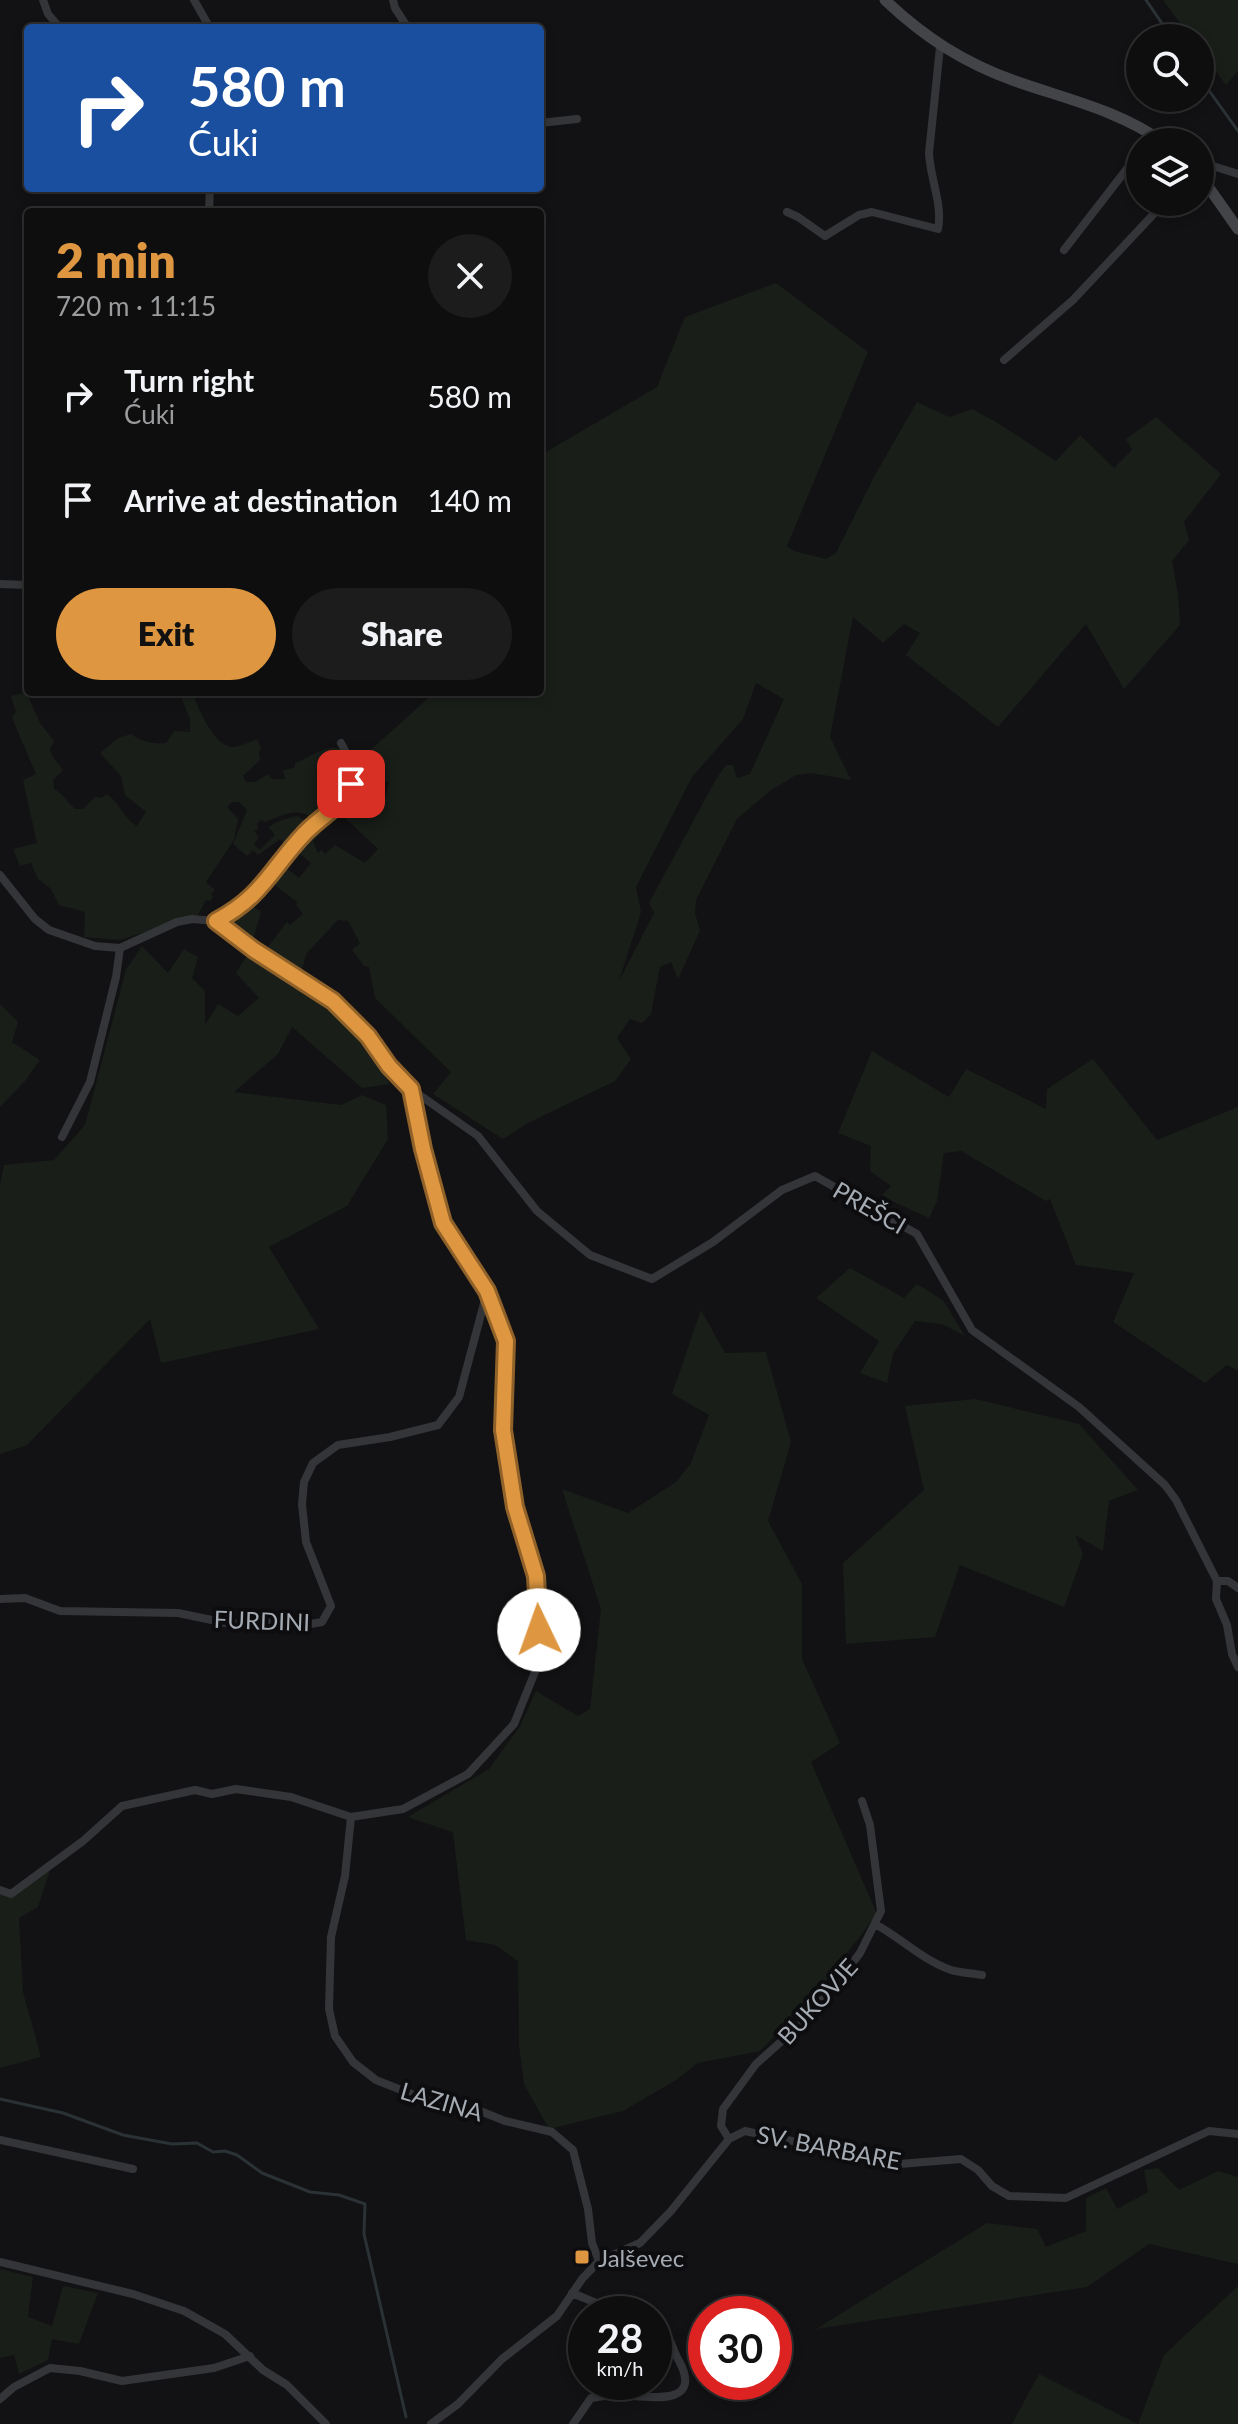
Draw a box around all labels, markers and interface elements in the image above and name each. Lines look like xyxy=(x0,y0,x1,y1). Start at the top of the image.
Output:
map controls xyxy=(1126,24,1214,216)
button: search xyxy=(1126,24,1214,112)
text: 580 m xyxy=(188,52,346,119)
icon: right xyxy=(56,56,160,160)
text: Ćuki xyxy=(188,120,259,164)
button: layers xyxy=(1126,128,1214,216)
text: 2 min xyxy=(56,231,176,288)
button: close xyxy=(428,234,512,318)
text: 720 m · 11:15 xyxy=(56,290,216,322)
text: Turn right xyxy=(124,362,254,398)
icon: right xyxy=(56,374,100,418)
text: 580 m xyxy=(427,378,512,414)
text: Ćuki xyxy=(124,398,175,430)
icon: arrive xyxy=(56,478,100,522)
text: Arrive at destination xyxy=(124,482,398,518)
text: 140 m xyxy=(427,482,512,518)
button: Exit xyxy=(56,588,276,680)
button: Share xyxy=(292,588,512,680)
pin xyxy=(317,750,385,818)
icon: arrive xyxy=(329,762,373,806)
street label: PREŠCI xyxy=(829,1175,911,1239)
position arrow xyxy=(497,1588,581,1672)
street label: FURDINI xyxy=(213,1604,311,1636)
street label: BUKOVJE xyxy=(771,1952,863,2050)
street label: LAZINA xyxy=(397,2075,487,2127)
street label: SV. BARBARE xyxy=(755,2119,903,2175)
place label: Jalševec xyxy=(598,2243,684,2272)
marker: Jalševec xyxy=(573,2248,591,2266)
speed limit sign: 30 xyxy=(688,2296,792,2400)
text: 28 xyxy=(597,2314,643,2362)
text: km/h xyxy=(597,2356,643,2380)

